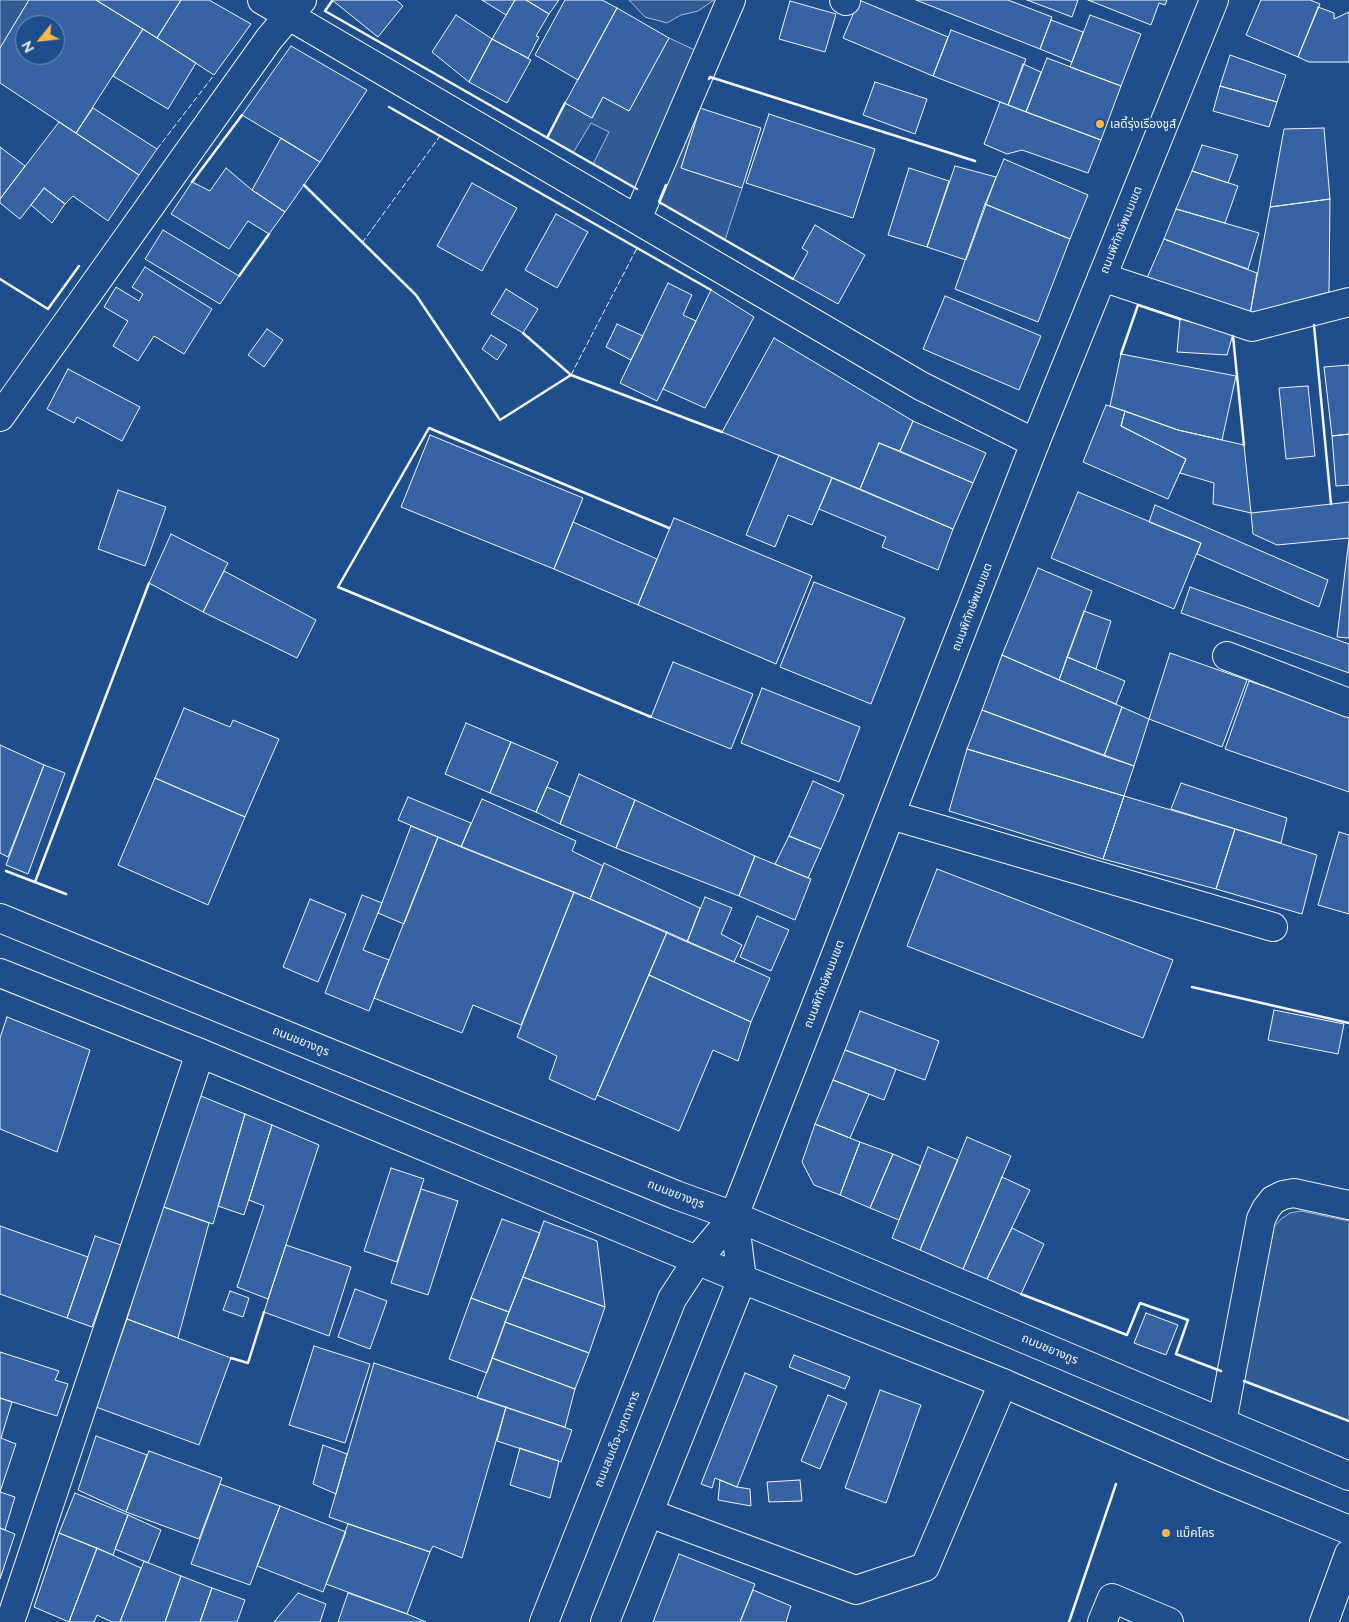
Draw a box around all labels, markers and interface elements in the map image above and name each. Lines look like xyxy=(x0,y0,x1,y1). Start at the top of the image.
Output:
north arrow xyxy=(15,15,65,65)
text: N xyxy=(17,38,37,56)
place label: เลดี้รุ่งเรืองชูส์ xyxy=(1110,117,1176,131)
marker: เลดี้รุ่งเรืองชูส์ xyxy=(1094,118,1106,130)
street label: ถนนพิทักษ์พนมเขต xyxy=(1097,184,1145,276)
street label: ถนนพิทักษ์พนมเขต xyxy=(949,561,995,653)
street label: ถนนพิทักษ์พนมเขต xyxy=(801,938,847,1030)
street label: ถนนชยางกูร xyxy=(270,1023,332,1059)
street label: ถนนชยางกูร xyxy=(645,1177,707,1211)
street label: ถนนชยางกูร xyxy=(1020,1331,1080,1367)
street label: ถนนสมเด็จ-มุกดาหาร xyxy=(591,1389,643,1489)
place label: แม็คโคร xyxy=(1176,1526,1214,1540)
marker: แม็คโคร xyxy=(1160,1527,1172,1539)

